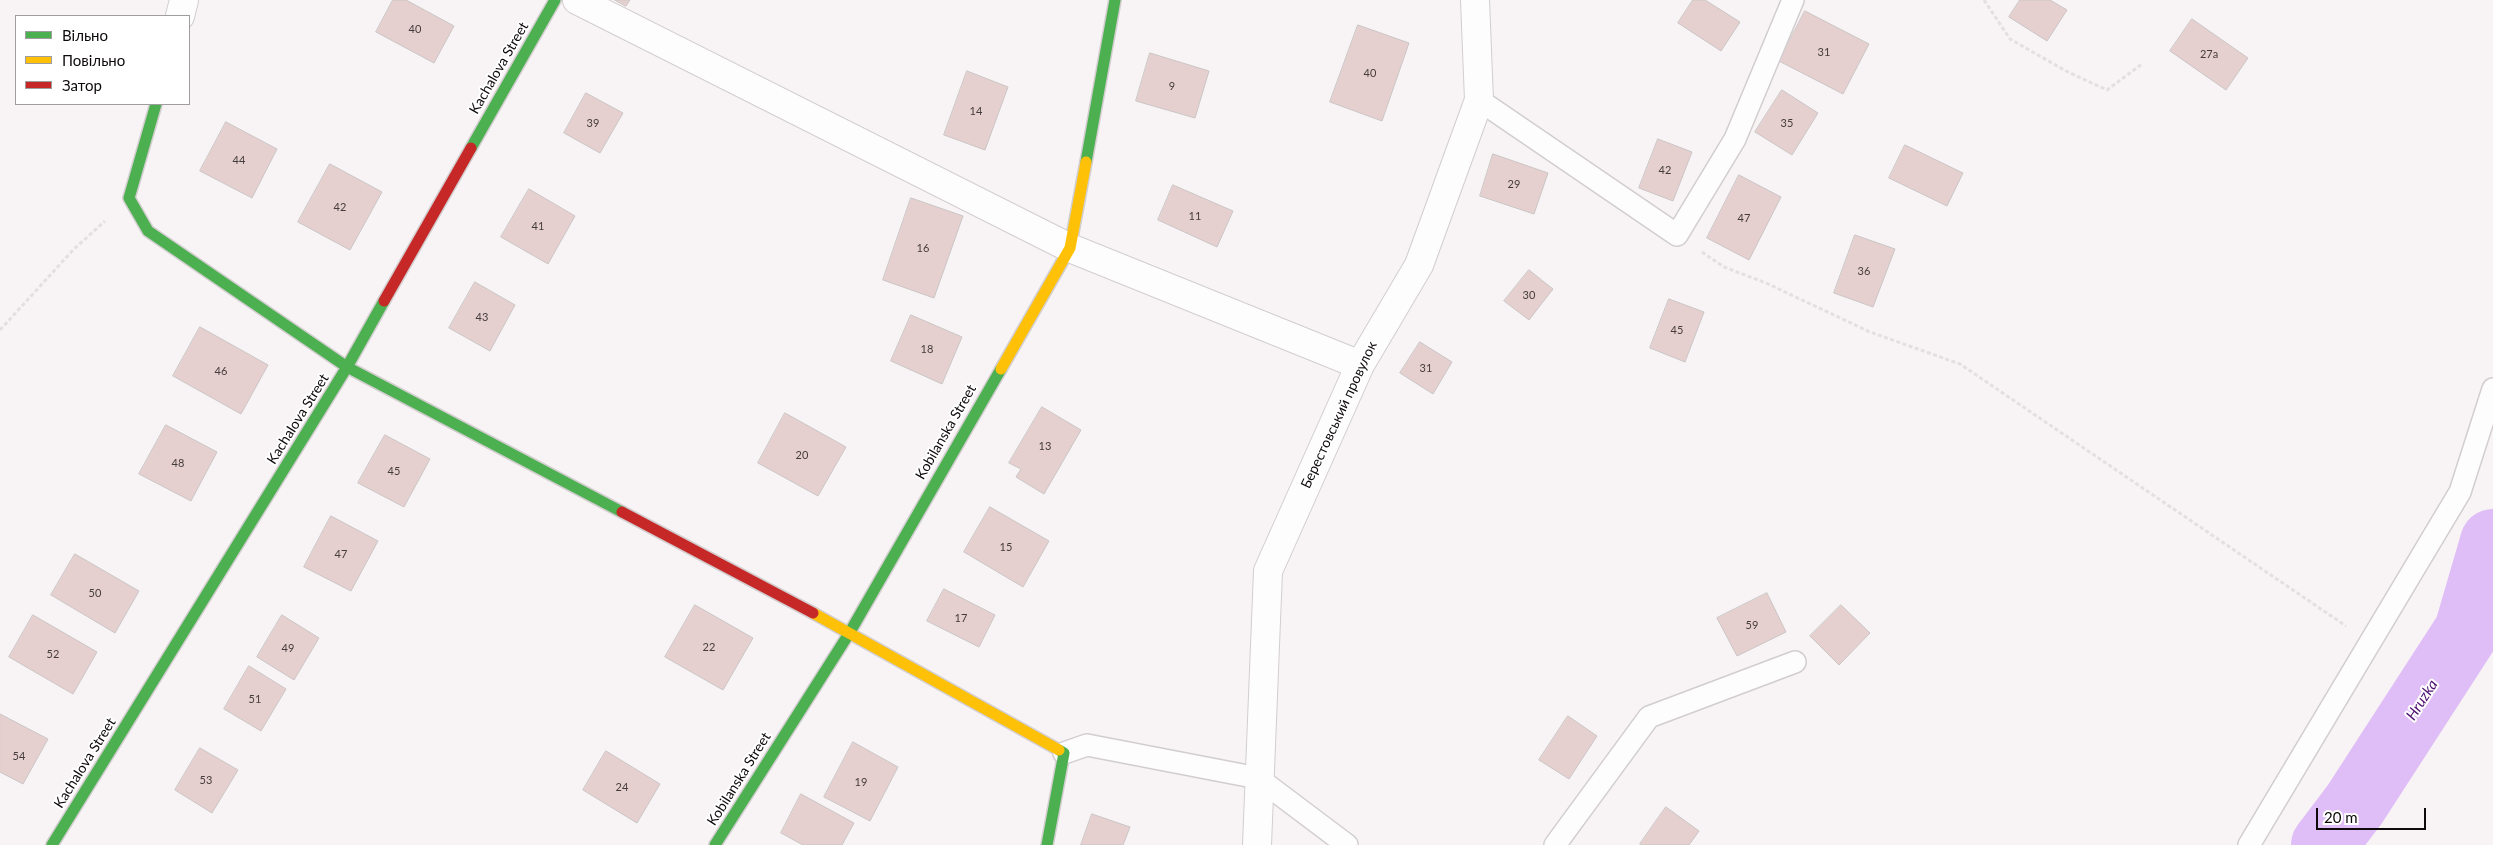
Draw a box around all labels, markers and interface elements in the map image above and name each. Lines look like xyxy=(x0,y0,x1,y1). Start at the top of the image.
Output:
legend xyxy=(15,15,190,105)
street label: Kachalova Street xyxy=(466,19,532,117)
house number: 40 xyxy=(409,22,421,36)
text: Вільно xyxy=(62,26,108,44)
house number: 31 xyxy=(1818,45,1830,59)
house number: 27а xyxy=(2200,47,2218,61)
text: Повільно xyxy=(62,51,125,69)
house number: 40 xyxy=(1364,66,1376,80)
text: Затор xyxy=(62,76,102,94)
house number: 9 xyxy=(1169,79,1175,93)
house number: 14 xyxy=(970,104,982,118)
house number: 39 xyxy=(587,116,599,130)
house number: 35 xyxy=(1781,116,1793,130)
house number: 44 xyxy=(233,153,245,167)
house number: 42 xyxy=(1659,163,1671,177)
house number: 29 xyxy=(1508,177,1520,191)
house number: 42 xyxy=(334,200,346,214)
house number: 11 xyxy=(1189,209,1201,223)
house number: 47 xyxy=(1738,211,1750,225)
house number: 41 xyxy=(532,219,544,233)
house number: 16 xyxy=(917,241,929,255)
house number: 36 xyxy=(1858,264,1870,278)
house number: 30 xyxy=(1523,288,1535,302)
house number: 43 xyxy=(476,310,488,324)
house number: 45 xyxy=(1671,323,1683,337)
street label: Берестовський провулок xyxy=(1298,339,1380,491)
house number: 18 xyxy=(921,342,933,356)
house number: 31 xyxy=(1420,361,1432,375)
house number: 46 xyxy=(215,364,227,378)
street label: Kachalova Street xyxy=(264,371,332,467)
street label: Kobilanska Street xyxy=(912,382,980,482)
house number: 13 xyxy=(1039,439,1051,453)
house number: 20 xyxy=(796,448,808,462)
house number: 48 xyxy=(172,456,184,470)
house number: 45 xyxy=(388,464,400,478)
house number: 15 xyxy=(1000,540,1012,554)
house number: 47 xyxy=(335,547,347,561)
house number: 50 xyxy=(89,586,101,600)
house number: 17 xyxy=(955,611,967,625)
house number: 59 xyxy=(1746,618,1758,632)
house number: 22 xyxy=(703,640,715,654)
house number: 49 xyxy=(282,641,294,655)
house number: 52 xyxy=(47,647,59,661)
water label: Hruzka xyxy=(2402,676,2442,724)
house number: 51 xyxy=(249,692,261,706)
street label: Kachalova Street xyxy=(51,715,119,811)
street label: Kobilanska Street xyxy=(704,729,774,829)
house number: 54 xyxy=(13,749,25,763)
house number: 53 xyxy=(200,773,212,787)
house number: 19 xyxy=(855,775,867,789)
house number: 24 xyxy=(616,780,628,794)
scale bar xyxy=(2318,798,2428,830)
text: 20 m xyxy=(2324,808,2358,826)

